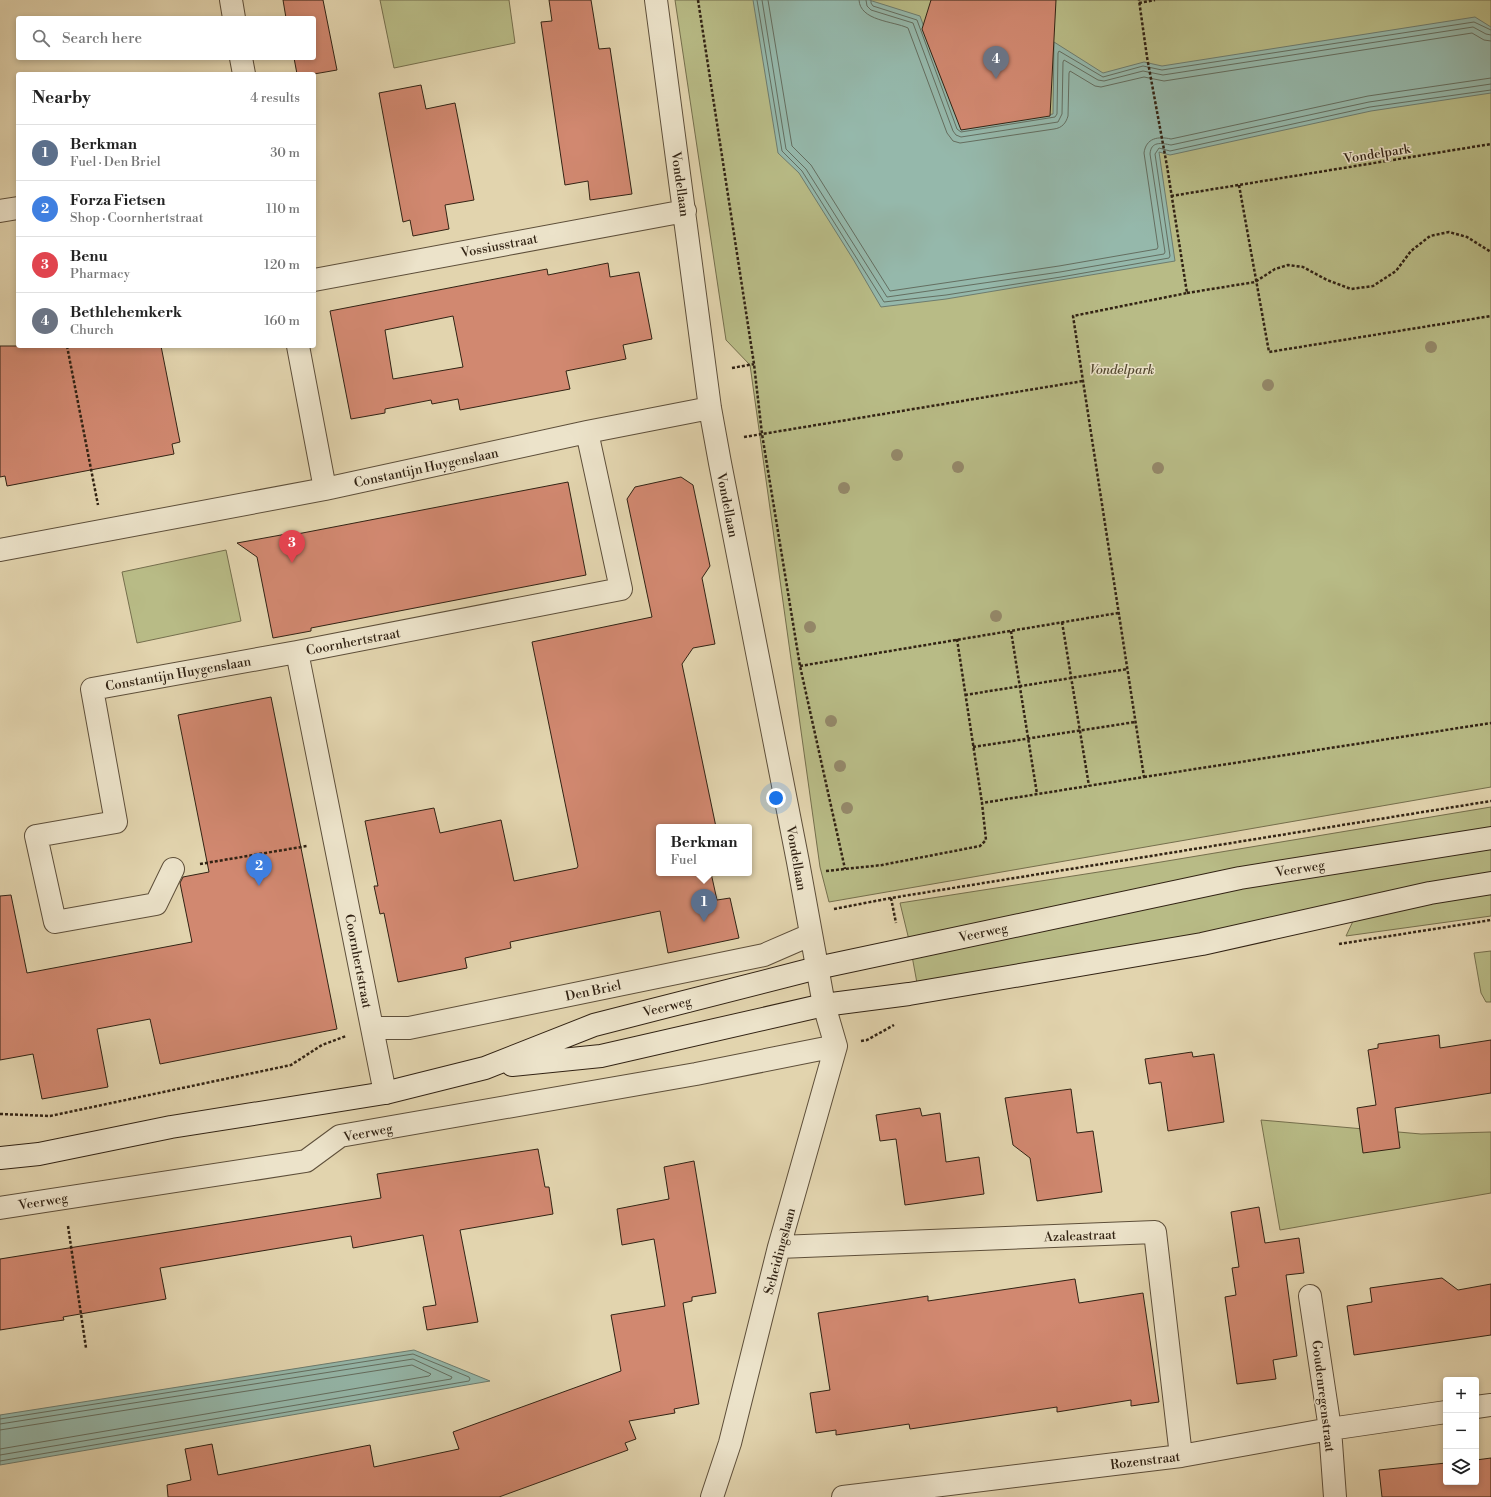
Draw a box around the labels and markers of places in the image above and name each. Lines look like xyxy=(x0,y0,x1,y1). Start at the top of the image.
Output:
pin: 4 xyxy=(983,46,1009,79)
pin: 3 xyxy=(279,530,305,563)
pin: 2 xyxy=(246,853,272,886)
pin: 1 xyxy=(691,889,717,922)

